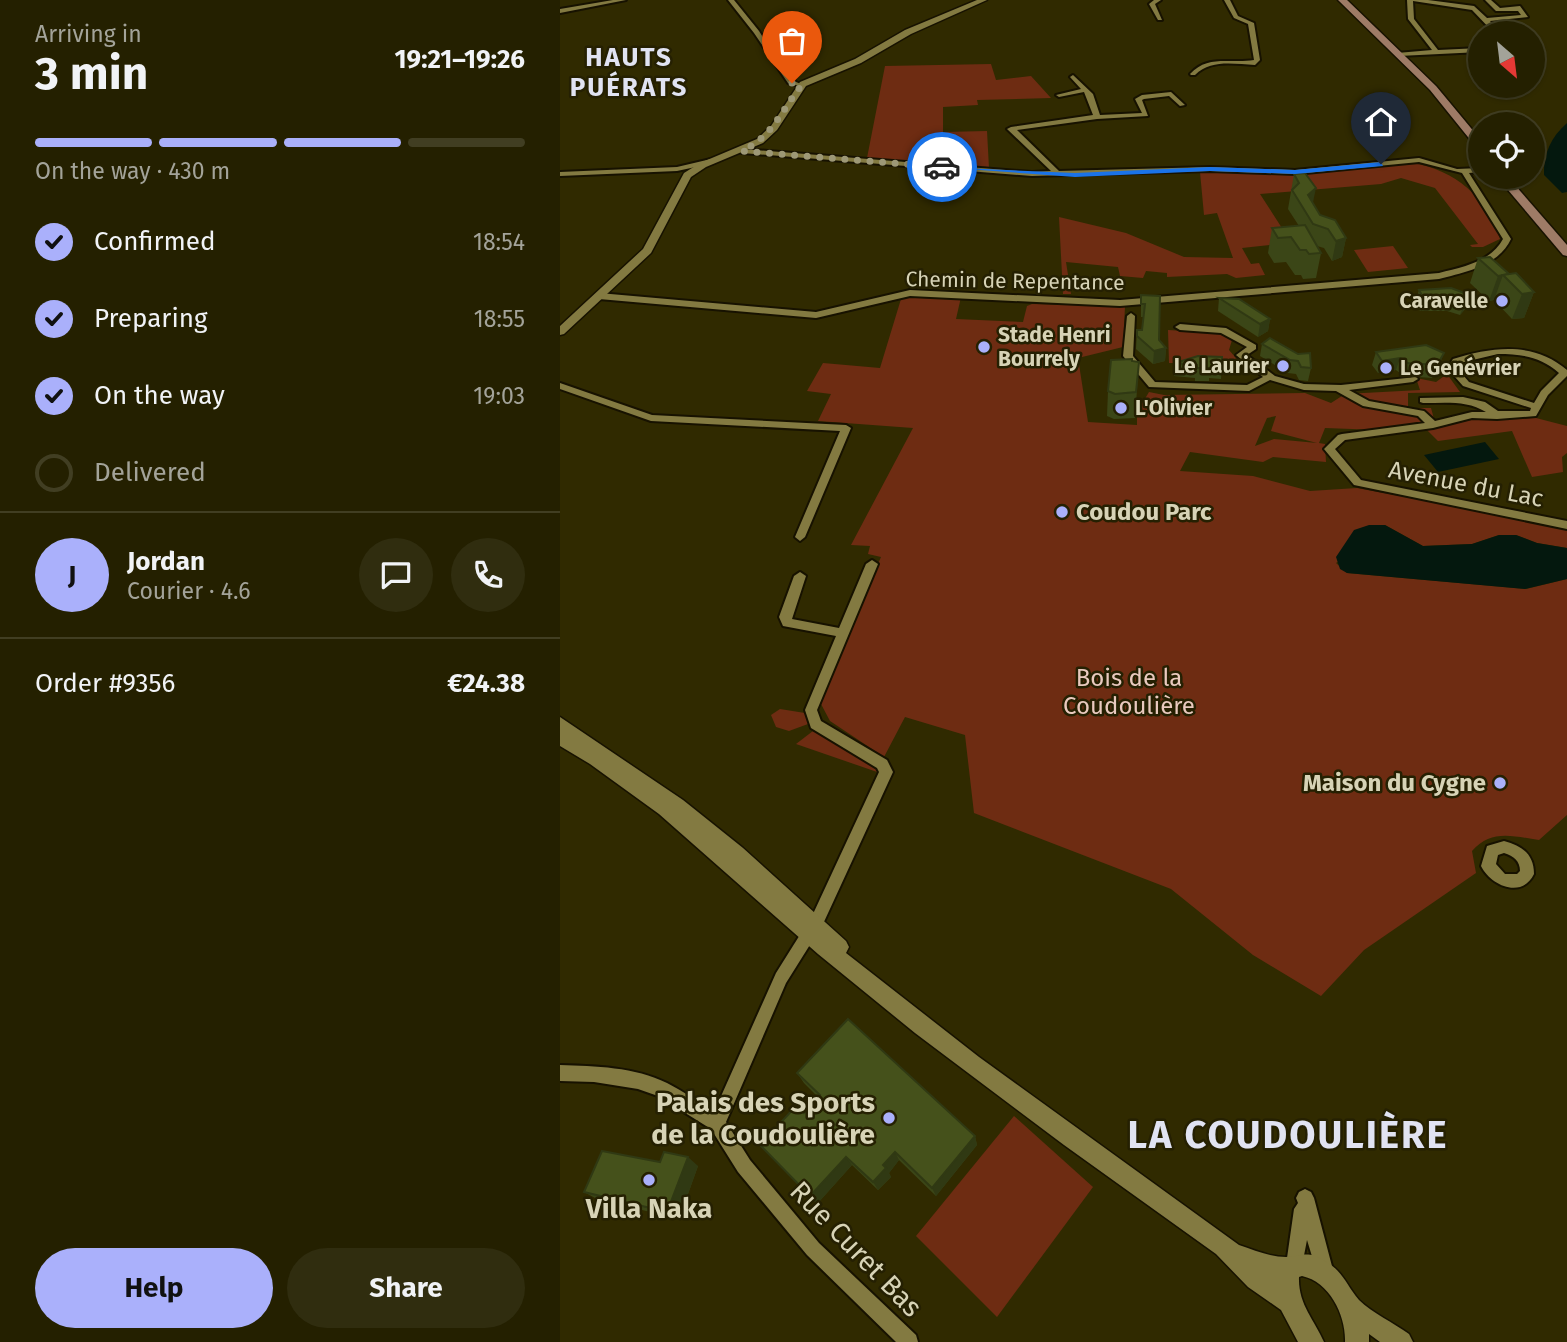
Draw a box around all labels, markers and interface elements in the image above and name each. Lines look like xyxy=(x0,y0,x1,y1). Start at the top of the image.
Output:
pin xyxy=(762,11,822,83)
text: Arriving in xyxy=(35,20,142,48)
north arrow xyxy=(1468,21,1545,98)
map controls xyxy=(1468,21,1545,189)
icon: bag xyxy=(773,22,811,60)
district label: HAUTS PUÉRATS xyxy=(570,42,688,103)
text: 19:21–19:26 xyxy=(395,44,525,75)
text: 3 min xyxy=(35,46,148,101)
pin xyxy=(1351,92,1411,164)
icon: home xyxy=(1362,103,1400,141)
button: locate xyxy=(1468,112,1545,189)
courier xyxy=(907,132,977,202)
icon: car xyxy=(923,148,961,186)
text: On the way · 430 m xyxy=(35,157,230,185)
icon: check xyxy=(35,223,73,261)
text: Confirmed xyxy=(94,226,215,257)
text: 18:54 xyxy=(473,228,525,256)
street label: Chemin de Repentance xyxy=(905,266,1125,296)
place label: Caravelle xyxy=(1400,288,1488,314)
marker: Caravelle xyxy=(1494,293,1510,309)
icon: check xyxy=(35,300,73,338)
text: Preparing xyxy=(94,303,207,334)
text: 18:55 xyxy=(474,305,525,333)
place label: Stade Henri Bourrely xyxy=(998,322,1111,372)
marker: Stade Henri Bourrely xyxy=(976,339,992,355)
place label: Le Laurier xyxy=(1174,353,1270,379)
place label: Le Genévrier xyxy=(1400,355,1521,381)
marker: Le Laurier xyxy=(1275,358,1291,374)
marker: Le Genévrier xyxy=(1378,360,1394,376)
icon: check xyxy=(35,377,73,415)
text: On the way xyxy=(94,380,225,411)
text: 19:03 xyxy=(473,382,525,410)
place label: L'Olivier xyxy=(1135,395,1213,421)
marker: L'Olivier xyxy=(1113,400,1129,416)
street label: Avenue du Lac xyxy=(1386,455,1546,513)
text: Delivered xyxy=(94,457,206,488)
place label: Coudou Parc xyxy=(1076,498,1212,526)
marker: Coudou Parc xyxy=(1054,504,1070,520)
button: chat xyxy=(359,538,433,612)
button: phone xyxy=(451,538,525,612)
text: Jordan xyxy=(127,546,205,577)
text: J xyxy=(68,560,76,591)
text: Courier · 4.6 xyxy=(127,577,251,605)
park label: Bois de la Coudoulière xyxy=(1063,664,1195,720)
text: Order #9356 xyxy=(35,668,175,699)
text: €24.38 xyxy=(447,668,525,699)
place label: Maison du Cygne xyxy=(1303,769,1486,797)
marker: Maison du Cygne xyxy=(1492,775,1508,791)
place label: Palais des Sports de la Coudoulière xyxy=(651,1086,875,1151)
marker: Palais des Sports de la Coudoulière xyxy=(881,1110,897,1126)
district label: LA COUDOULIÈRE xyxy=(1128,1110,1448,1158)
marker: Villa Naka xyxy=(641,1172,657,1188)
street label: Rue Curet Bas xyxy=(783,1175,929,1323)
place label: Villa Naka xyxy=(585,1192,712,1225)
button: Help xyxy=(35,1248,273,1328)
button: Share xyxy=(287,1248,525,1328)

